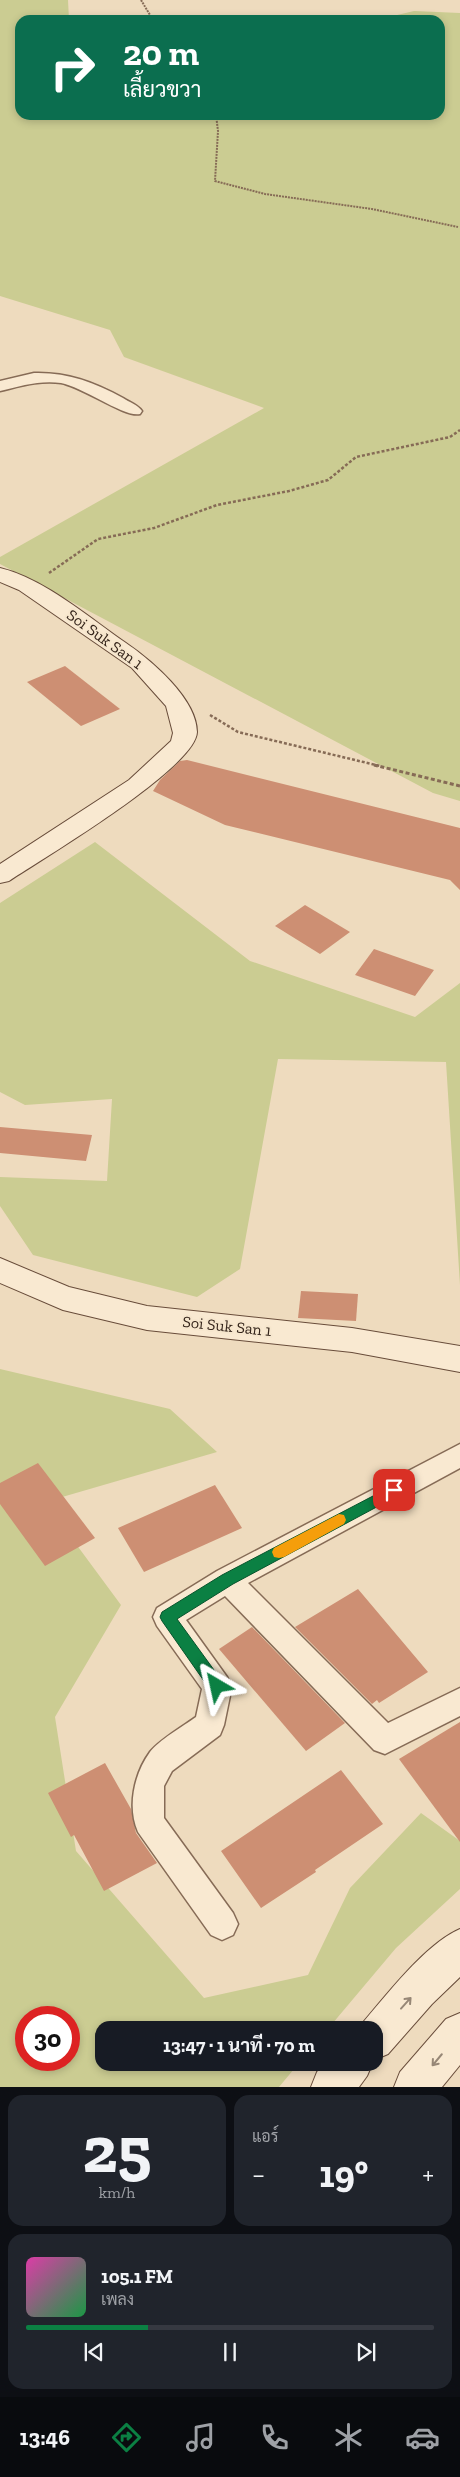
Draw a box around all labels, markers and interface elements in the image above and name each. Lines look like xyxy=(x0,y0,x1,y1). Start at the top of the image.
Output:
text: 20 m xyxy=(123,32,199,74)
icon: right xyxy=(40,35,105,100)
text: เลี้ยวขวา xyxy=(123,76,201,103)
street label: Soi Suk San 1 xyxy=(63,605,147,673)
street label: Soi Suk San 1 xyxy=(181,1312,273,1340)
pin xyxy=(373,1469,415,1511)
icon: arrive xyxy=(380,1476,408,1504)
position arrow xyxy=(190,1659,242,1711)
one-way arrow xyxy=(400,1997,412,2010)
speed limit sign: 30 xyxy=(15,2006,80,2071)
text: 13:47 · 1 นาที · 70 m xyxy=(163,2034,315,2057)
one-way arrow xyxy=(432,2054,443,2067)
text: 25 xyxy=(83,2111,151,2189)
text: แอร์ xyxy=(252,2127,278,2146)
text: 19° xyxy=(319,2151,368,2197)
text: − xyxy=(252,2158,265,2191)
text: + xyxy=(422,2158,434,2191)
text: km/h xyxy=(99,2183,135,2202)
text: 105.1 FM xyxy=(101,2265,173,2288)
text: เพลง xyxy=(101,2290,134,2309)
icon: previous xyxy=(80,2338,108,2366)
icon: pause xyxy=(216,2338,244,2366)
icon: next xyxy=(352,2338,380,2366)
icon: directions xyxy=(109,2420,144,2455)
icon: music xyxy=(183,2420,218,2455)
icon: phone xyxy=(257,2420,292,2455)
icon: climate xyxy=(331,2420,366,2455)
icon: car xyxy=(405,2420,440,2455)
text: 13:46 xyxy=(20,2424,70,2451)

